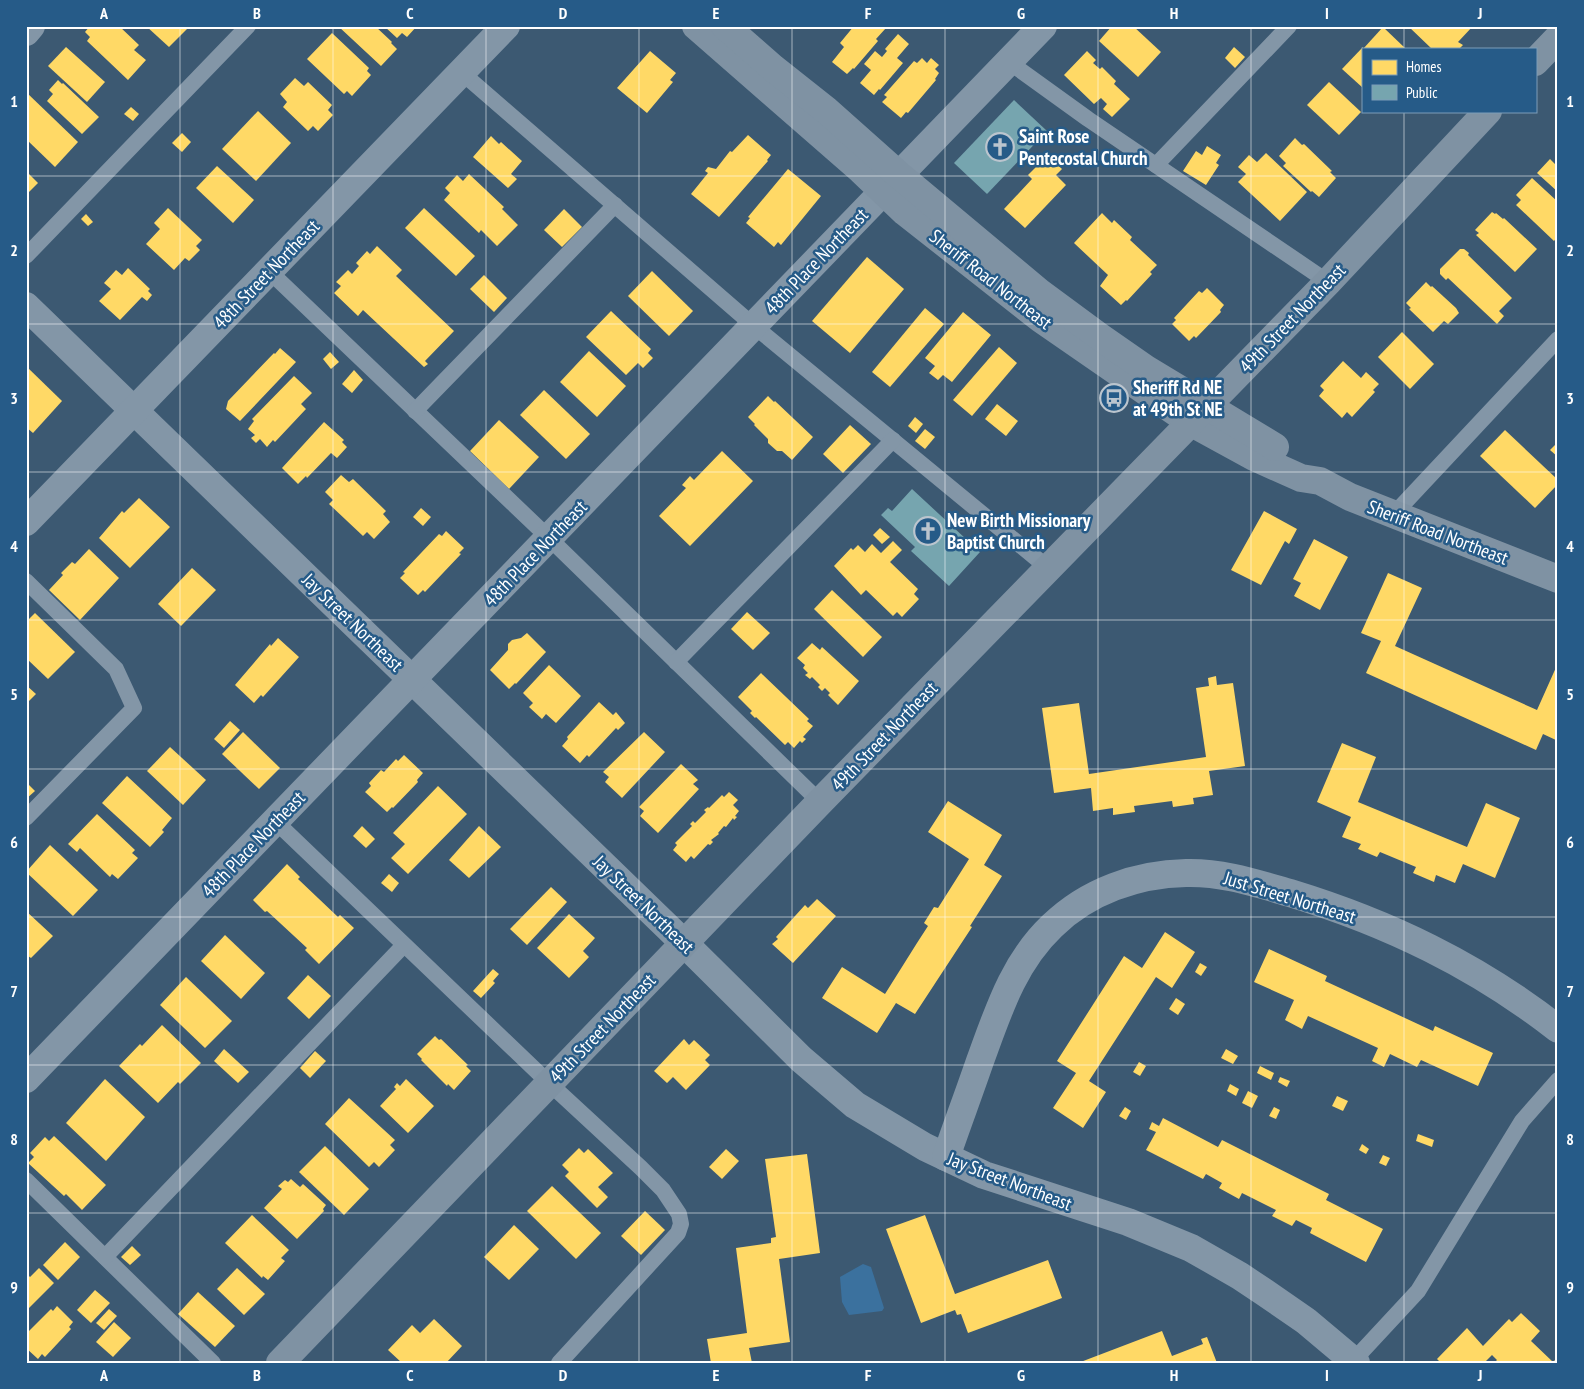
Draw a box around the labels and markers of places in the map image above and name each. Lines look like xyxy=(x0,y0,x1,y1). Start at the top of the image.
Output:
place label: Saint Rose Pentecostal Church xyxy=(1019,124,1147,170)
church icon: Saint Rose Pentecostal Church xyxy=(985,132,1015,162)
place label: Sheriff Rd NE at 49th St NE xyxy=(1133,375,1223,421)
bus stop icon: Sheriff Rd NE at 49th St NE xyxy=(1099,383,1129,413)
place label: New Birth Missionary Baptist Church xyxy=(947,508,1091,554)
church icon: New Birth Missionary Baptist Church xyxy=(913,516,943,546)

